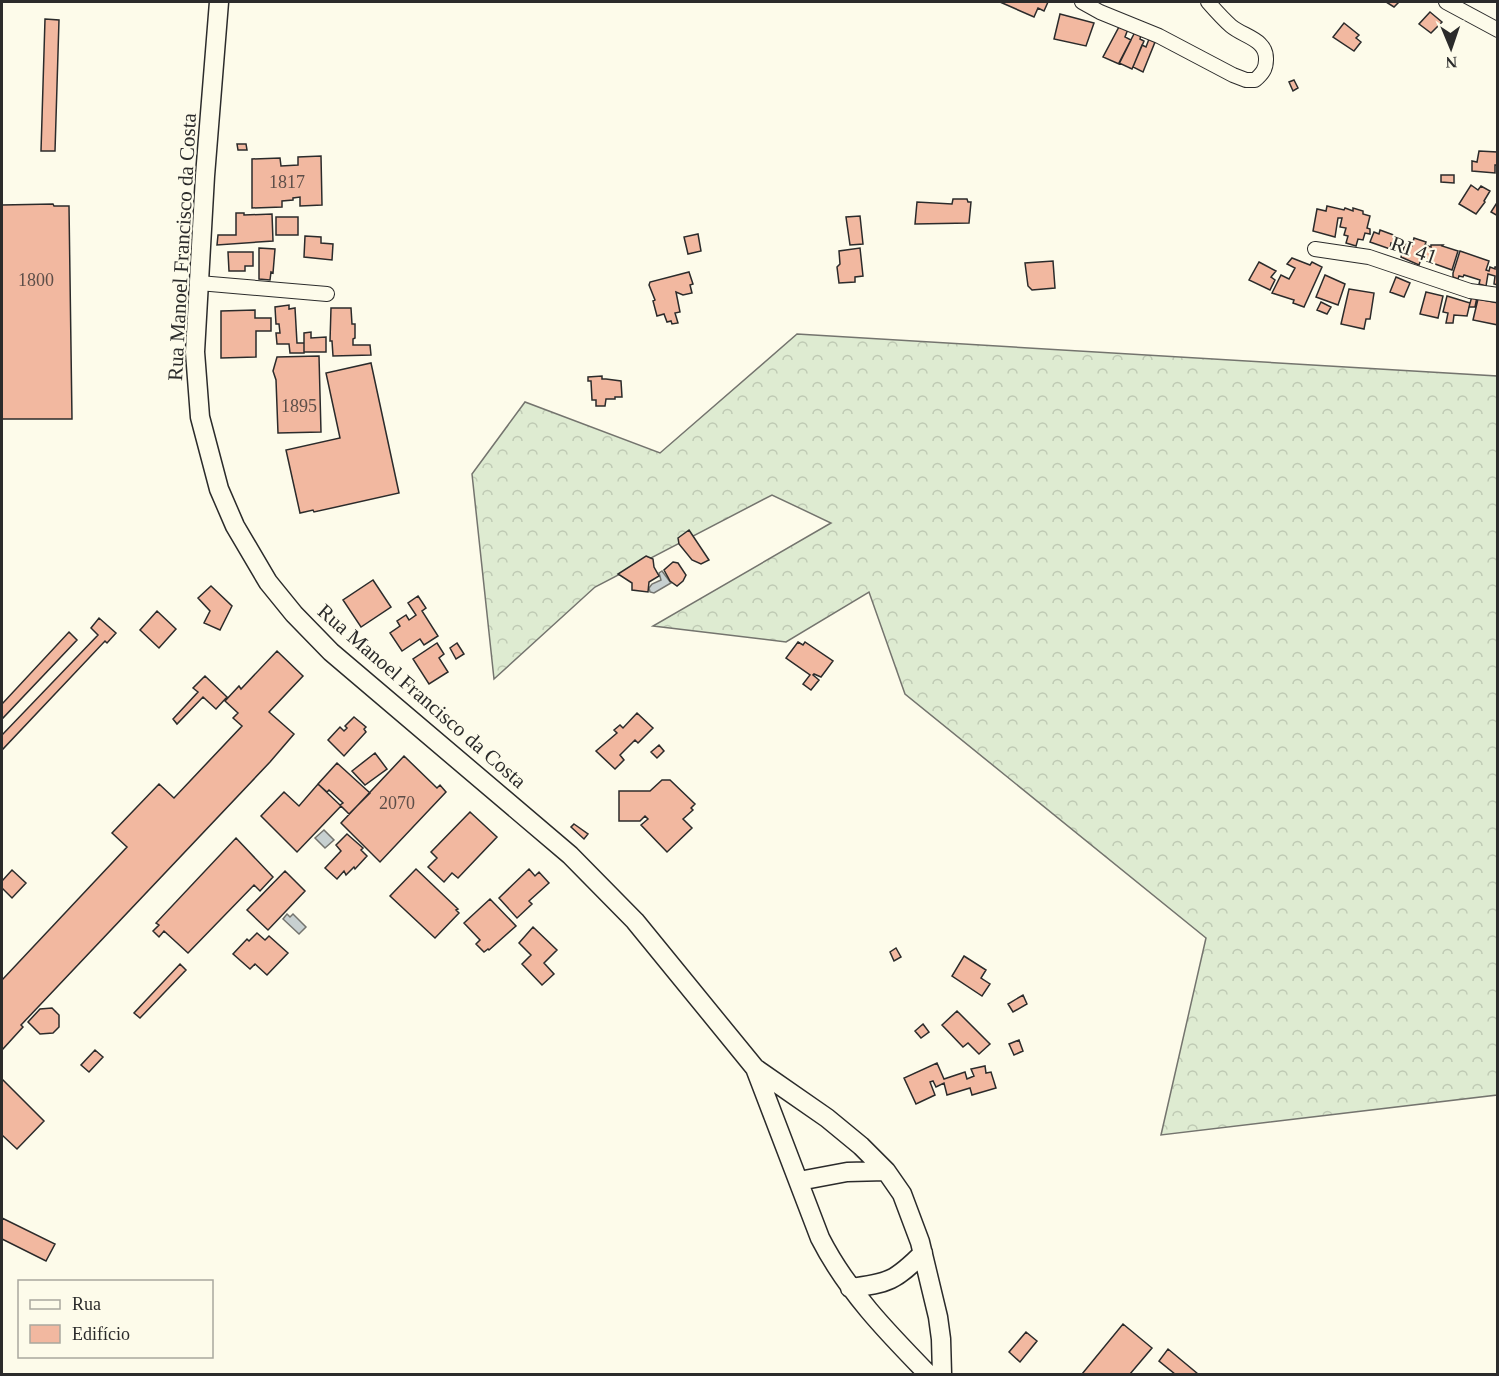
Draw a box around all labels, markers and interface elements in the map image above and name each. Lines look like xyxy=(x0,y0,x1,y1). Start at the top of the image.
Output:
north arrow xyxy=(1421,18,1481,78)
text: N xyxy=(1445,54,1458,71)
street label: Rua Manoel Francisco da Costa xyxy=(163,112,201,382)
house number: 1817 xyxy=(269,172,305,192)
street label: RI 41 xyxy=(1388,231,1440,269)
house number: 1800 xyxy=(18,270,54,290)
house number: 1895 xyxy=(281,396,317,416)
street label: Rua Manoel Francisco da Costa xyxy=(313,599,532,794)
house number: 2070 xyxy=(379,793,415,813)
legend xyxy=(18,1280,213,1358)
text: Rua xyxy=(72,1294,101,1314)
text: Edifício xyxy=(72,1324,130,1344)

